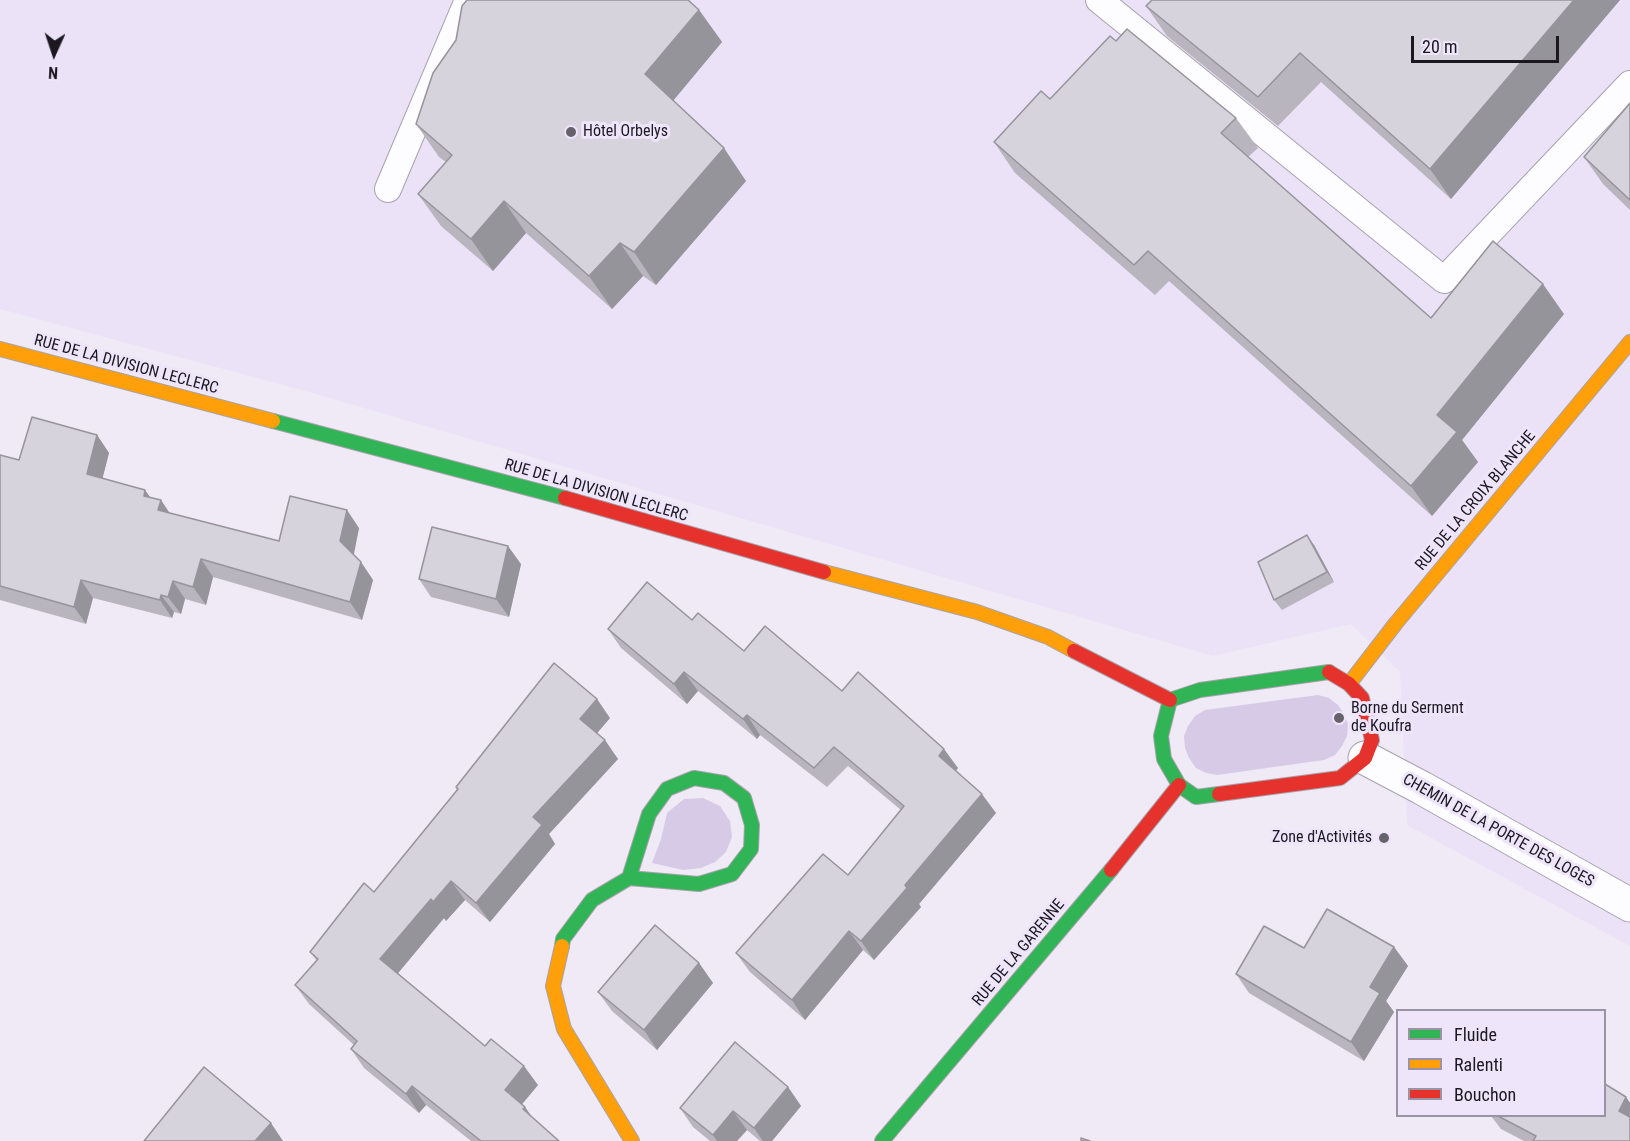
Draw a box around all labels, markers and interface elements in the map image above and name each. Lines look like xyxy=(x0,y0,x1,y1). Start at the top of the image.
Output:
north arrow xyxy=(24,24,84,84)
scale bar xyxy=(1414,24,1562,62)
text: 20 m xyxy=(1422,36,1457,57)
text: N xyxy=(48,63,58,82)
place label: Hôtel Orbelys xyxy=(583,122,668,142)
marker: Hôtel Orbelys xyxy=(564,125,578,139)
street label: RUE DE LA DIVISION LECLERC xyxy=(32,331,220,399)
street label: RUE DE LA CROIX BLANCHE xyxy=(1412,427,1540,575)
street label: RUE DE LA DIVISION LECLERC xyxy=(502,456,690,526)
place label: Borne du Serment de Koufra xyxy=(1351,699,1464,737)
marker: Borne du Serment de Koufra xyxy=(1332,711,1346,725)
street label: CHEMIN DE LA PORTE DES LOGES xyxy=(1399,770,1597,892)
place label: Zone d'Activités xyxy=(1272,828,1372,848)
marker: Zone d'Activités xyxy=(1377,831,1391,845)
street label: RUE DE LA GARENNE xyxy=(969,896,1069,1010)
legend xyxy=(1396,1009,1606,1117)
text: Fluide xyxy=(1454,1024,1497,1045)
text: Ralenti xyxy=(1454,1054,1503,1075)
text: Bouchon xyxy=(1454,1084,1516,1105)

